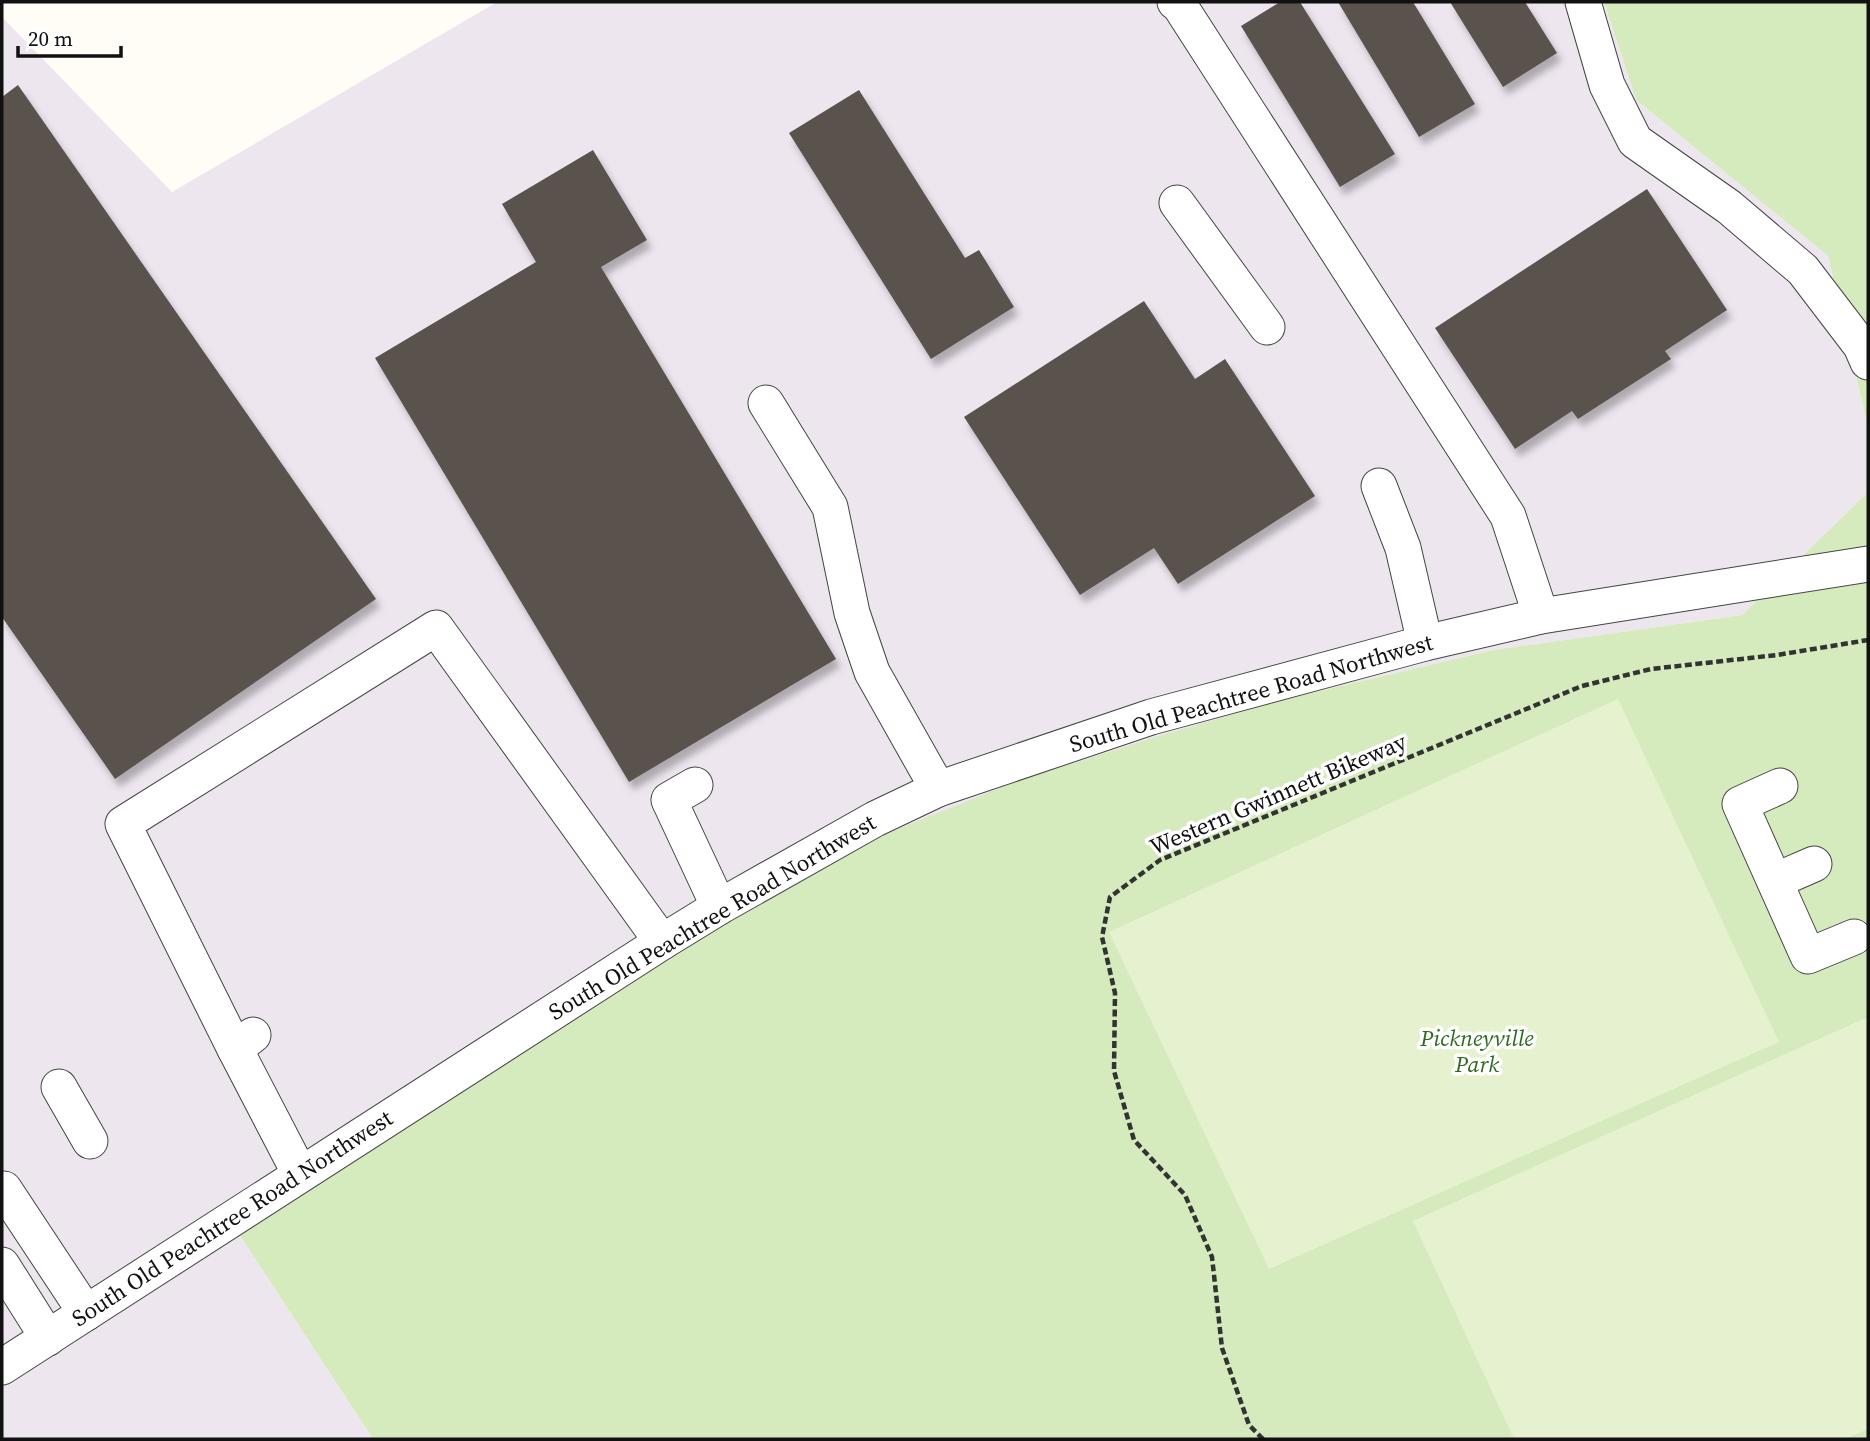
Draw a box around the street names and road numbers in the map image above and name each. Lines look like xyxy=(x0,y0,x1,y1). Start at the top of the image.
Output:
street label: South Old Peachtree Road Northwest xyxy=(1066,626,1437,760)
street label: Western Gwinnett Bikeway xyxy=(1145,725,1412,863)
street label: South Old Peachtree Road Northwest xyxy=(542,806,882,1028)
street label: South Old Peachtree Road Northwest xyxy=(65,1102,399,1334)

